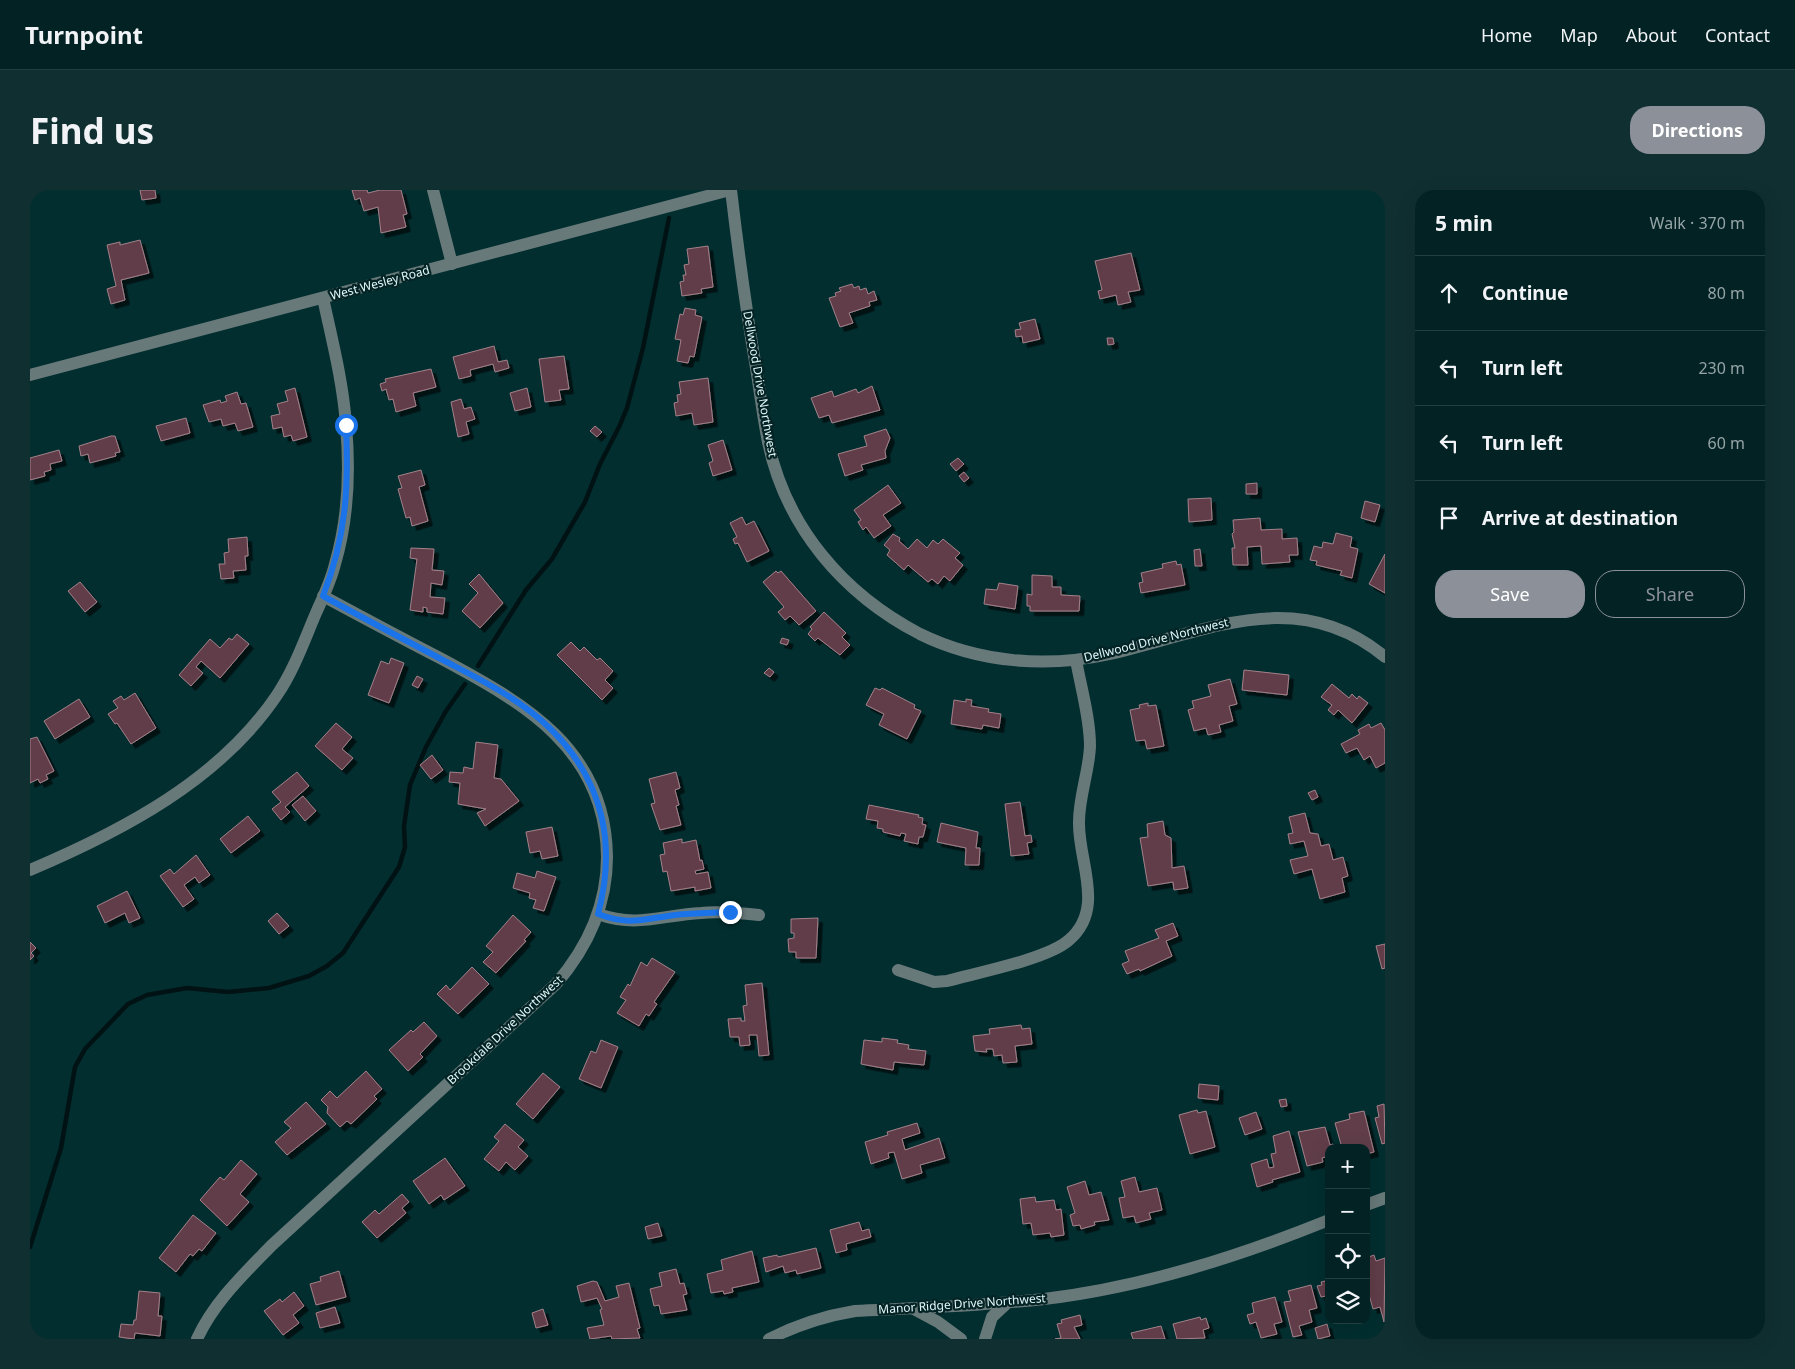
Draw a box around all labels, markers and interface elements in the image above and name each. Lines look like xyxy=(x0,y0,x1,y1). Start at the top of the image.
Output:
text: Turnpoint xyxy=(25,18,143,51)
text: Home xyxy=(1481,23,1532,47)
text: Map xyxy=(1560,23,1598,47)
text: About xyxy=(1626,23,1677,47)
text: Contact xyxy=(1705,23,1770,47)
button: Directions xyxy=(1630,106,1765,154)
text: Find us xyxy=(30,107,154,154)
text: 5 min xyxy=(1435,209,1493,237)
text: Walk · 370 m xyxy=(1650,212,1745,234)
street label: West Wesley Road xyxy=(328,261,431,304)
icon: ahead xyxy=(1435,279,1463,307)
text: Continue xyxy=(1482,280,1568,306)
text: 80 m xyxy=(1708,282,1745,304)
street label: Dellwood Drive Northwest xyxy=(739,309,782,459)
icon: left xyxy=(1435,354,1463,382)
text: Turn left xyxy=(1482,355,1563,381)
text: 230 m xyxy=(1698,357,1745,379)
route start xyxy=(335,414,358,437)
icon: left xyxy=(1435,429,1463,457)
text: Turn left xyxy=(1482,430,1563,456)
text: 60 m xyxy=(1708,432,1745,454)
icon: arrive xyxy=(1435,504,1463,532)
text: Arrive at destination xyxy=(1482,505,1678,531)
button: Save xyxy=(1435,570,1585,618)
button: Share xyxy=(1595,570,1745,618)
street label: Dellwood Drive Northwest xyxy=(1082,613,1231,666)
route end xyxy=(719,901,742,924)
street label: Brookdale Drive Northwest xyxy=(443,971,567,1088)
map controls xyxy=(1325,1144,1370,1324)
button: + xyxy=(1325,1144,1370,1189)
button: − xyxy=(1325,1189,1370,1234)
button: locate xyxy=(1325,1234,1370,1279)
button: layers xyxy=(1325,1279,1370,1324)
street label: Manor Ridge Drive Northwest xyxy=(878,1289,1047,1318)

